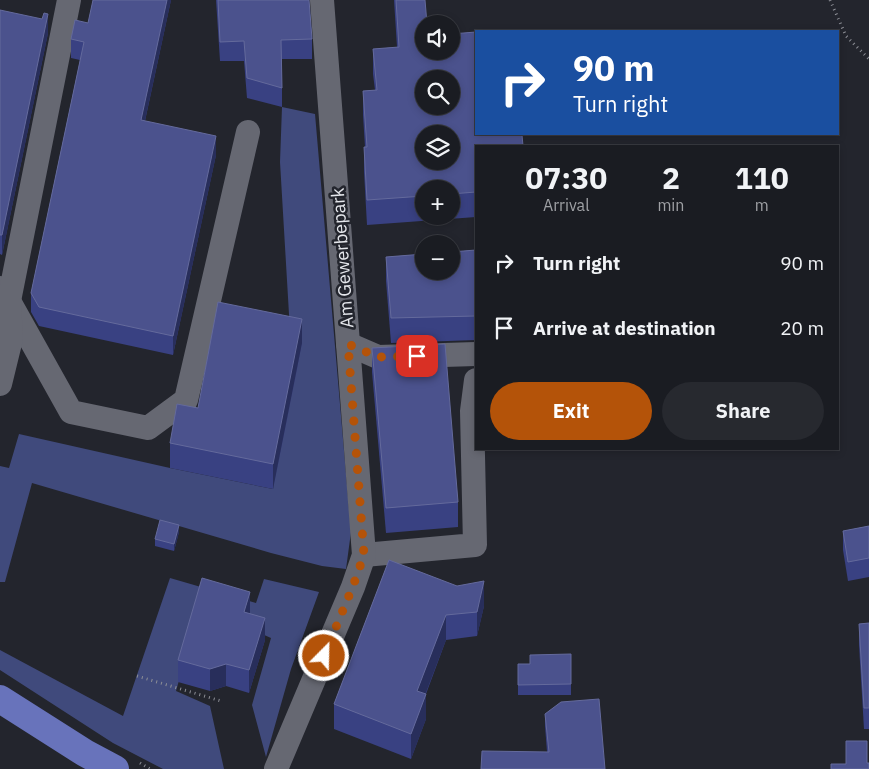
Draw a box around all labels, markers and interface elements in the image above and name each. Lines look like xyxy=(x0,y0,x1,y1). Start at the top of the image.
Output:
map controls xyxy=(415,15,460,280)
button: sound xyxy=(415,15,460,60)
text: 90 m xyxy=(573,45,655,91)
icon: right xyxy=(490,50,555,115)
button: search xyxy=(415,70,460,115)
text: Turn right xyxy=(573,89,668,118)
button: layers xyxy=(415,125,460,170)
text: 07:30 xyxy=(525,158,607,197)
text: 2 xyxy=(662,158,680,197)
text: 110 xyxy=(735,158,789,197)
button: + xyxy=(415,180,460,225)
street label: Am Gewerbepark xyxy=(326,187,358,329)
text: Arrival xyxy=(543,195,590,215)
text: min xyxy=(657,195,684,215)
text: m xyxy=(755,195,769,215)
button: − xyxy=(415,235,460,280)
icon: right xyxy=(490,249,518,277)
text: Turn right xyxy=(533,251,620,275)
text: 90 m xyxy=(780,251,824,275)
icon: arrive xyxy=(490,314,518,342)
text: Arrive at destination xyxy=(533,316,716,340)
text: 20 m xyxy=(780,316,824,340)
pin xyxy=(396,335,438,377)
icon: arrive xyxy=(403,342,431,370)
button: Exit xyxy=(490,382,652,440)
button: Share xyxy=(662,382,824,440)
position arrow xyxy=(297,629,349,681)

